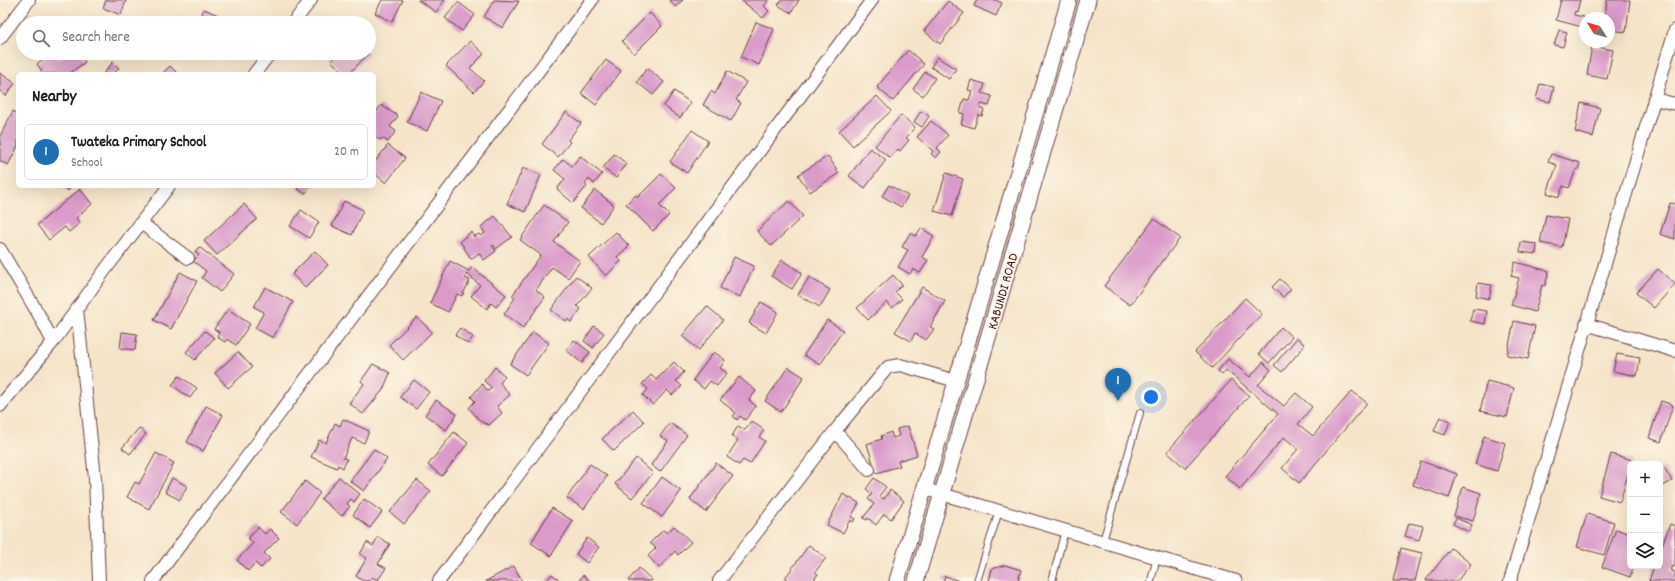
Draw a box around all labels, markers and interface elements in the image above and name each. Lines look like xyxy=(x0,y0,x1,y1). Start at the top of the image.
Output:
north arrow xyxy=(1579,12,1615,48)
search box xyxy=(16,16,376,60)
icon: search xyxy=(30,27,52,49)
text: Search here xyxy=(62,27,130,49)
text: Nearby xyxy=(32,86,76,110)
text: Twateka Primary School xyxy=(71,132,206,154)
text: 1 xyxy=(45,143,47,162)
text: 20 m xyxy=(334,143,359,162)
text: School xyxy=(71,154,103,173)
street label: KABUNDI ROAD xyxy=(983,251,1024,332)
pin: 1 xyxy=(1105,368,1131,401)
your location xyxy=(1141,387,1161,407)
map controls xyxy=(1627,461,1663,569)
button: + xyxy=(1627,461,1663,497)
button: − xyxy=(1627,497,1663,533)
button: layers xyxy=(1627,533,1663,569)

